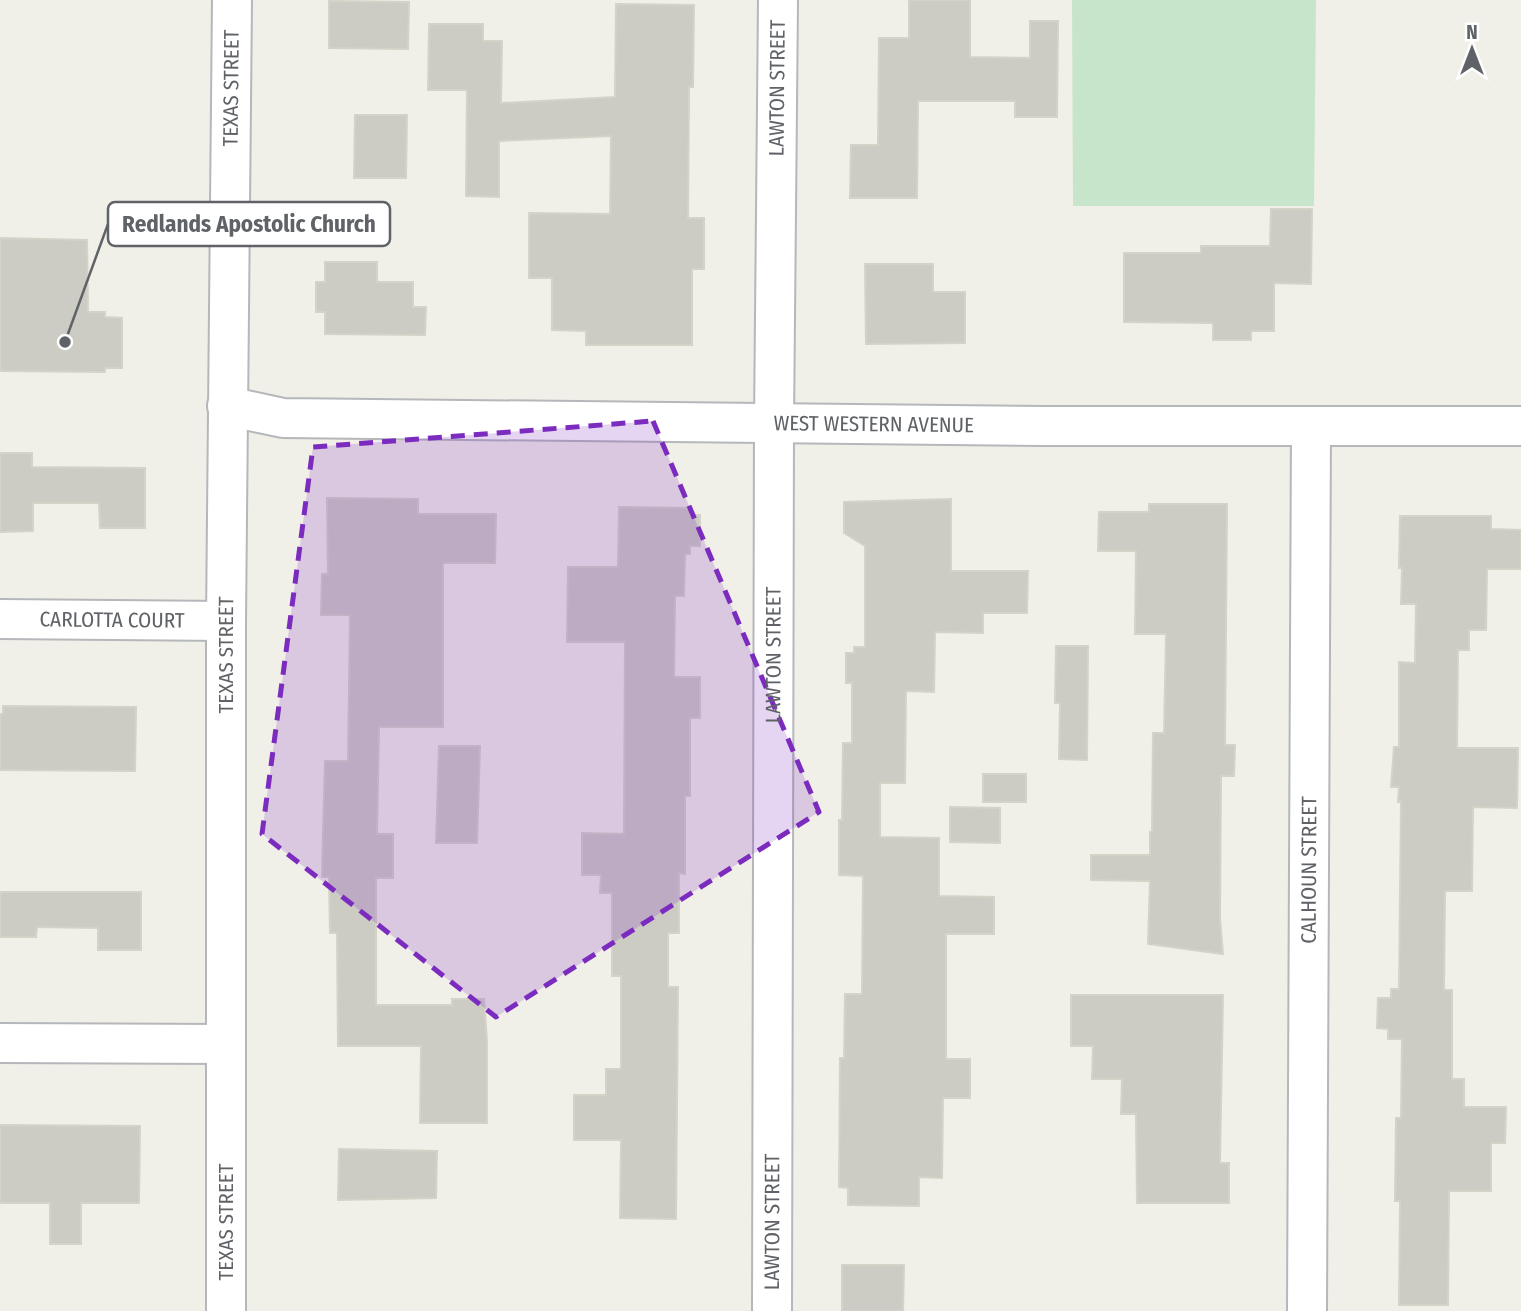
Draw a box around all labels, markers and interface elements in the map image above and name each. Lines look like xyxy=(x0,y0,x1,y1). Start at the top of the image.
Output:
north arrow xyxy=(1437,14,1507,84)
street label: LAWTON STREET xyxy=(764,19,791,156)
text: N xyxy=(1466,21,1478,44)
street label: TEXAS STREET xyxy=(218,29,245,147)
callout: Redlands Apostolic Church xyxy=(108,202,390,246)
text: Redlands Apostolic Church xyxy=(122,210,376,238)
street label: WEST WESTERN AVENUE xyxy=(773,410,974,438)
street label: LAWTON STREET xyxy=(760,586,787,723)
street label: TEXAS STREET xyxy=(213,596,239,713)
street label: CARLOTTA COURT xyxy=(39,606,185,634)
street label: CALHOUN STREET xyxy=(1296,796,1322,944)
street label: LAWTON STREET xyxy=(759,1153,785,1290)
street label: TEXAS STREET xyxy=(213,1163,239,1280)

